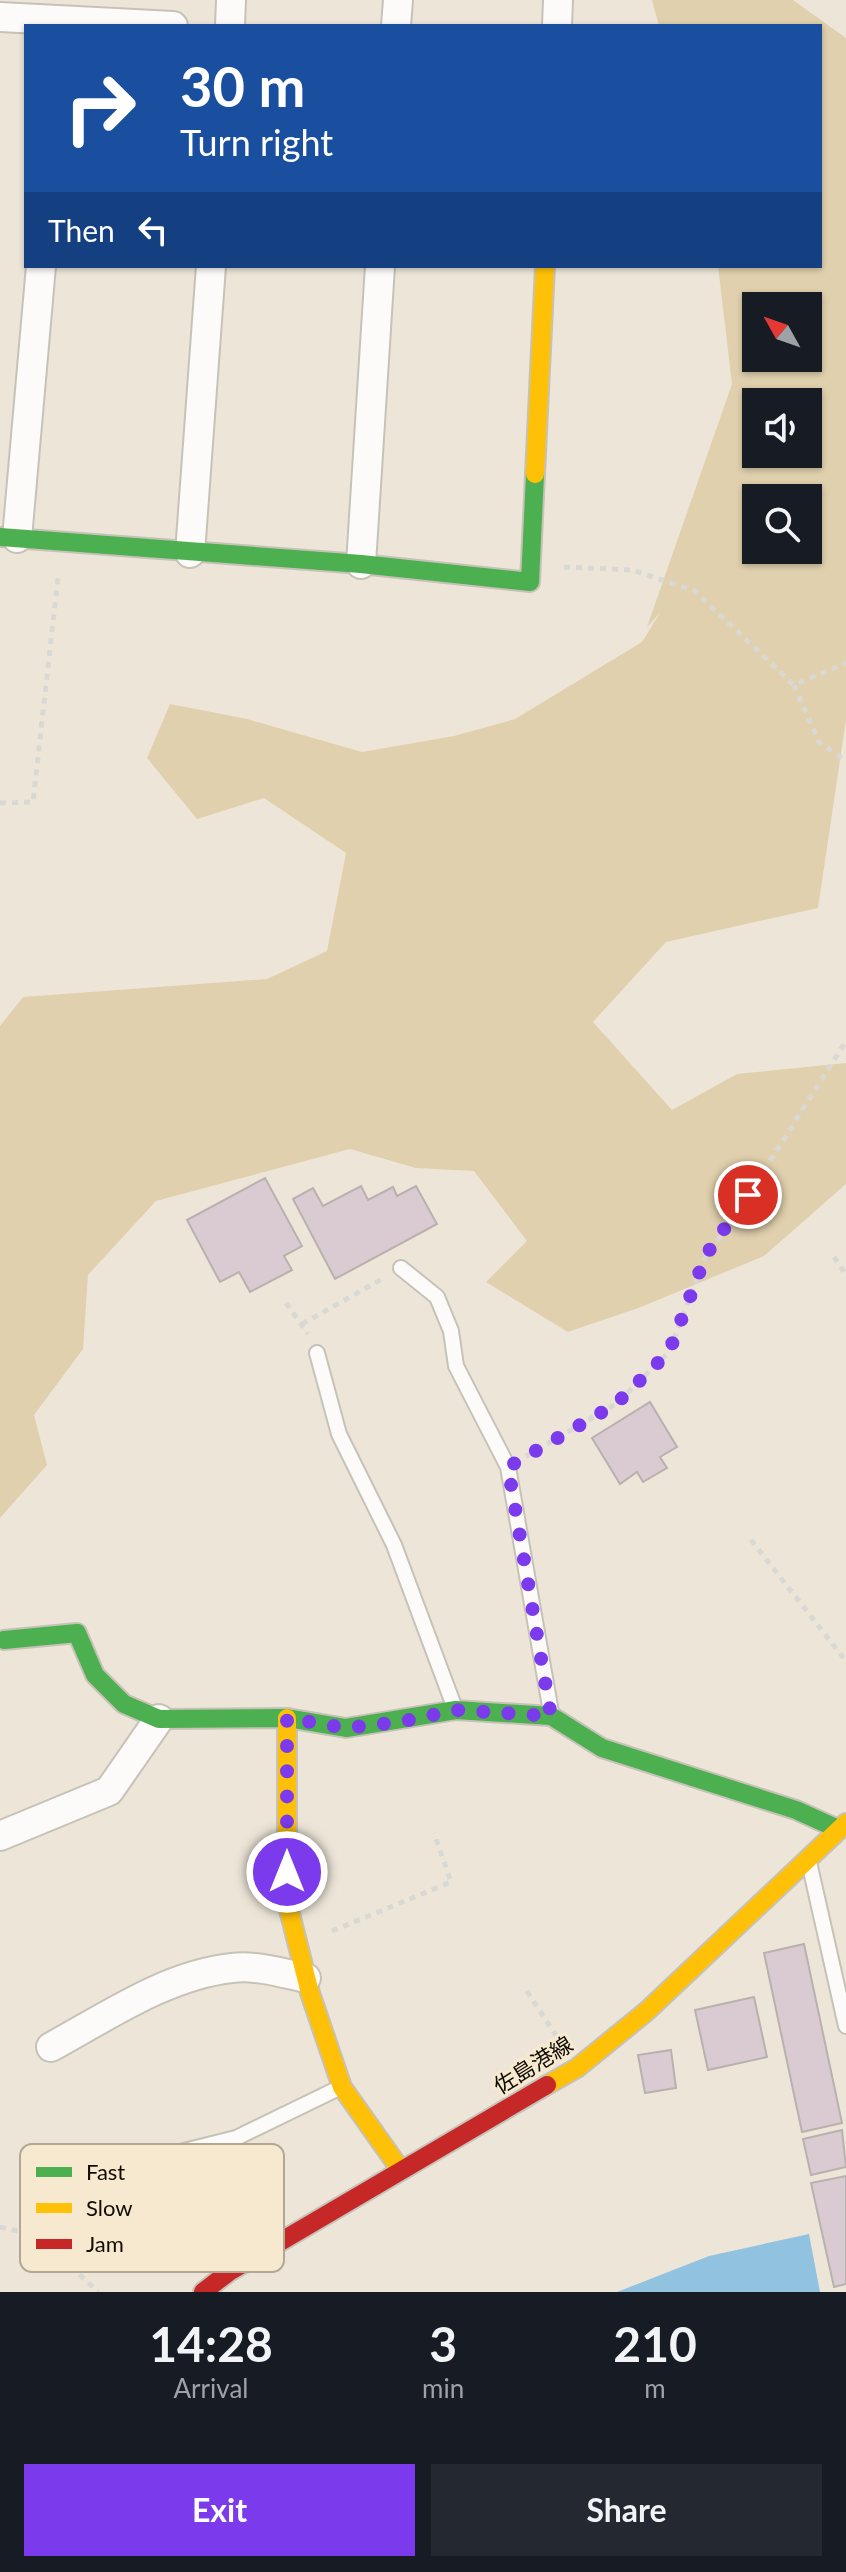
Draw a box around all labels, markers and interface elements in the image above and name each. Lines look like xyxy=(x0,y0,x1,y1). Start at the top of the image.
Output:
text: 30 m xyxy=(180,52,305,119)
icon: right xyxy=(48,56,152,160)
text: Turn right xyxy=(180,120,333,164)
icon: left xyxy=(131,208,175,252)
text: Then xyxy=(48,212,115,248)
north arrow xyxy=(742,292,822,372)
map controls xyxy=(742,292,822,564)
button: sound xyxy=(742,388,822,468)
button: search xyxy=(742,484,822,564)
pin xyxy=(714,1161,782,1229)
icon: arrive xyxy=(726,1173,770,1217)
position arrow xyxy=(245,1830,329,1914)
street label: 佐島港線 xyxy=(488,2030,577,2099)
legend xyxy=(20,2144,284,2272)
text: Fast xyxy=(86,2158,125,2185)
text: Slow xyxy=(86,2194,133,2221)
text: Jam xyxy=(86,2230,124,2257)
text: 14:28 xyxy=(149,2315,273,2372)
text: 3 xyxy=(429,2315,457,2372)
text: 210 xyxy=(613,2315,697,2372)
text: Arrival xyxy=(174,2372,248,2404)
text: min xyxy=(422,2372,464,2404)
text: m xyxy=(644,2372,666,2404)
button: Exit xyxy=(24,2464,415,2556)
button: Share xyxy=(431,2464,822,2556)

